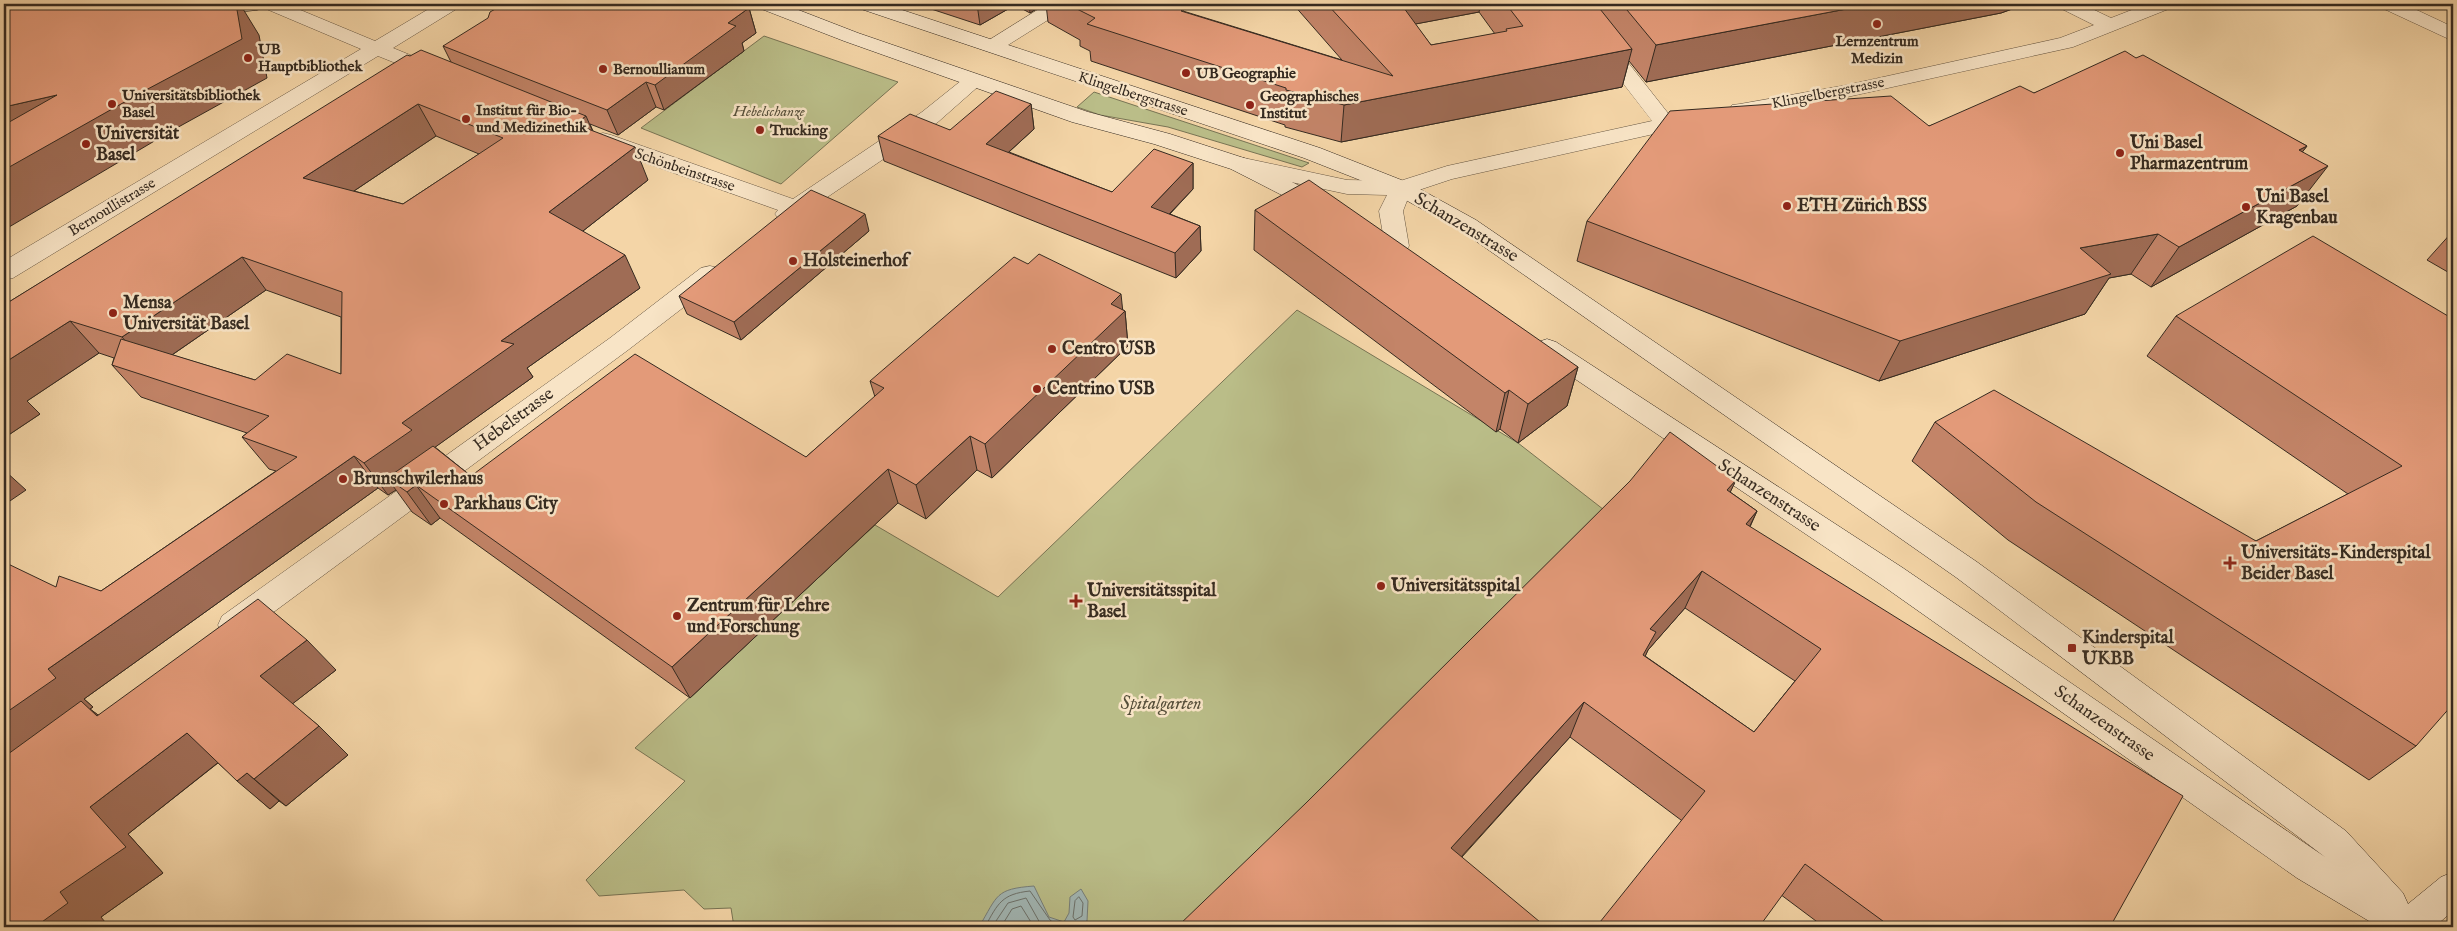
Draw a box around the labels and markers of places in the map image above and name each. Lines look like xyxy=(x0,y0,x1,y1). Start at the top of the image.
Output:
marker: Lernzentrum Medizin xyxy=(1871,18,1883,30)
place label: Lernzentrum Medizin xyxy=(1836,32,1919,68)
place label: UB Hauptbibliothek xyxy=(257,40,363,76)
marker: UB Hauptbibliothek xyxy=(242,52,254,64)
place label: Bernoullianum xyxy=(613,60,705,79)
marker: Bernoullianum xyxy=(597,63,609,75)
place label: UB Geographie xyxy=(1195,64,1296,83)
marker: UB Geographie xyxy=(1180,67,1192,79)
place label: Universitätsbibliothek Basel xyxy=(121,86,261,122)
place label: Geographisches Institut xyxy=(1260,87,1360,123)
marker: Universitätsbibliothek Basel xyxy=(106,98,118,110)
marker: Geographisches Institut xyxy=(1244,99,1256,111)
place label: Institut für Bio- und Medizinethik xyxy=(476,101,588,137)
marker: Institut für Bio- und Medizinethik xyxy=(460,113,472,125)
place label: Trucking xyxy=(769,121,829,140)
place label: Universität Basel xyxy=(95,123,180,167)
marker: Trucking xyxy=(754,124,766,136)
place label: Uni Basel Pharmazentrum xyxy=(2129,132,2248,176)
marker: Universität Basel xyxy=(80,138,92,150)
marker: Uni Basel Pharmazentrum xyxy=(2114,147,2126,159)
place label: Uni Basel Kragenbau xyxy=(2255,186,2338,230)
place label: ETH Zürich BSS xyxy=(1797,195,1927,218)
marker: ETH Zürich BSS xyxy=(1781,200,1793,212)
marker: Uni Basel Kragenbau xyxy=(2240,201,2252,213)
place label: Holsteinerhof xyxy=(803,250,912,273)
marker: Holsteinerhof xyxy=(787,255,799,267)
place label: Mensa Universität Basel xyxy=(122,292,250,336)
marker: Mensa Universität Basel xyxy=(107,307,119,319)
place label: Centro USB xyxy=(1062,338,1155,361)
marker: Centro USB xyxy=(1046,343,1058,355)
place label: Centrino USB xyxy=(1047,378,1155,401)
marker: Centrino USB xyxy=(1031,383,1043,395)
place label: Brunschwilerhaus xyxy=(353,468,484,491)
marker: Brunschwilerhaus xyxy=(337,473,349,485)
place label: Parkhaus City xyxy=(454,493,559,516)
marker: Parkhaus City xyxy=(438,498,450,510)
place label: Universitäts-Kinderspital Beider Basel xyxy=(2240,542,2431,586)
marker: Universitäts-Kinderspital Beider Basel xyxy=(2223,556,2237,570)
place label: Universitätsspital xyxy=(1390,575,1521,598)
place label: Universitätsspital Basel xyxy=(1086,580,1217,624)
marker: Universitätsspital xyxy=(1375,580,1387,592)
marker: Universitätsspital Basel xyxy=(1069,594,1083,608)
place label: Zentrum für Lehre und Forschung xyxy=(687,595,830,639)
marker: Zentrum für Lehre und Forschung xyxy=(671,610,683,622)
place label: Kinderspital UKBB xyxy=(2081,627,2175,671)
marker: Kinderspital UKBB xyxy=(2066,642,2078,654)

